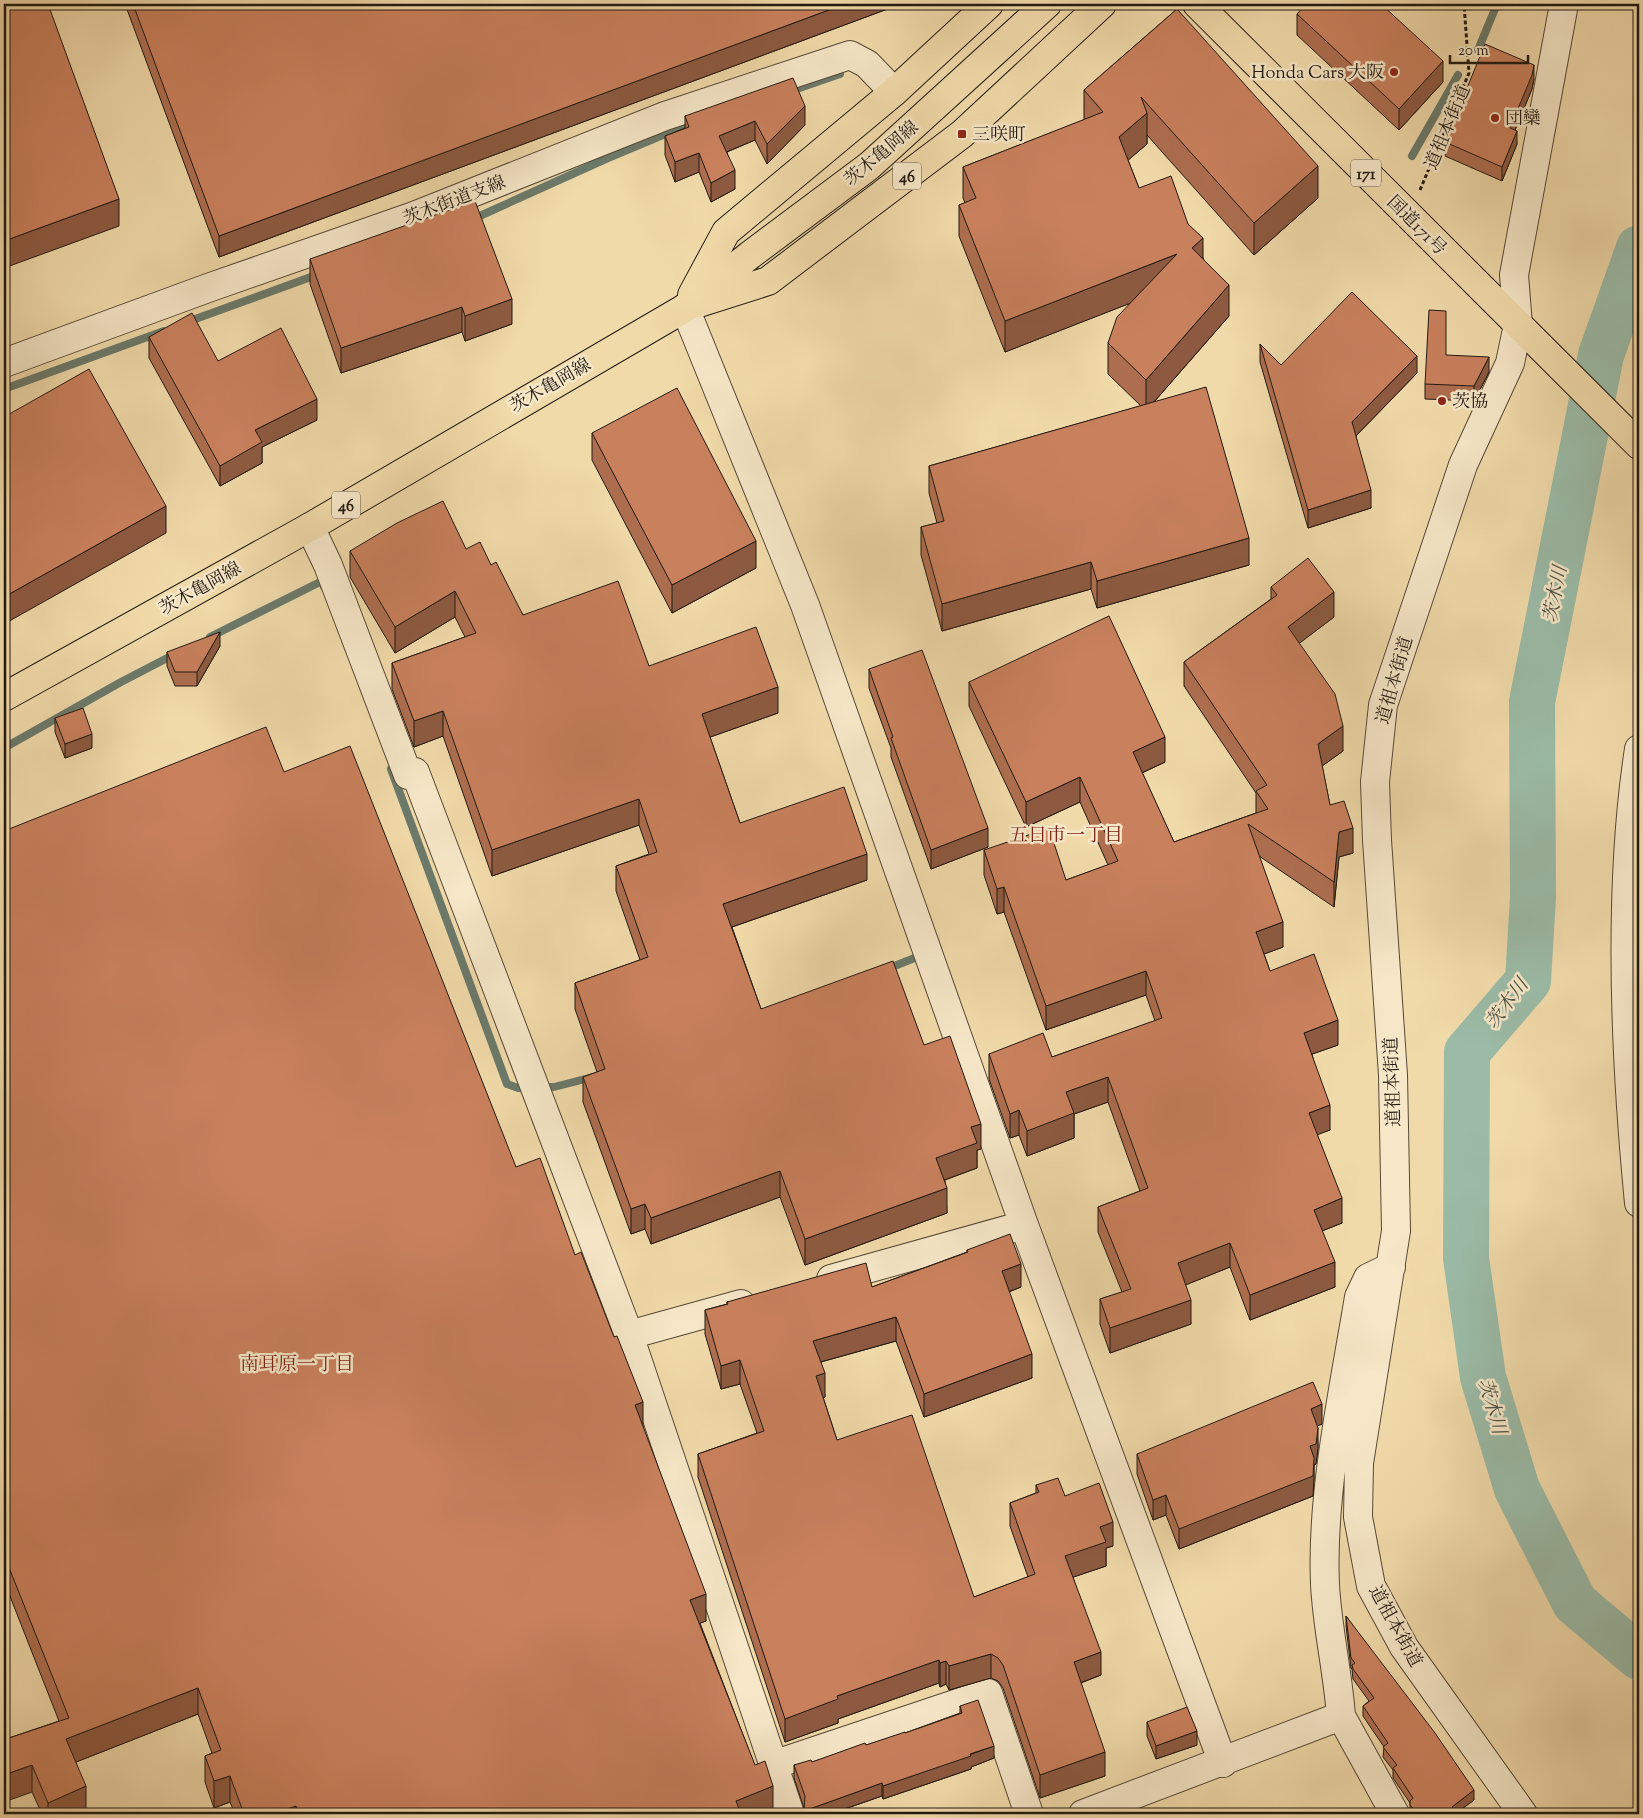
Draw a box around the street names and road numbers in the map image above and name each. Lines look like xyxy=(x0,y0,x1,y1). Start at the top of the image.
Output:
street label: 道祖本街道 xyxy=(1419,81,1478,174)
street label: 茨木亀岡線 xyxy=(839,116,925,193)
road number: 171 xyxy=(1351,160,1381,187)
road number: 46 xyxy=(893,162,921,190)
street label: 茨木街道支線 xyxy=(400,170,510,233)
street label: 国道171号 xyxy=(1380,191,1451,262)
street label: 茨木亀岡線 xyxy=(506,353,596,420)
road number: 46 xyxy=(332,492,360,518)
street label: 茨木亀岡線 xyxy=(155,557,247,623)
street label: 道祖本街道 xyxy=(1371,634,1421,727)
street label: 道祖本街道 xyxy=(1379,1037,1409,1127)
street label: 道祖本街道 xyxy=(1361,1581,1427,1673)

